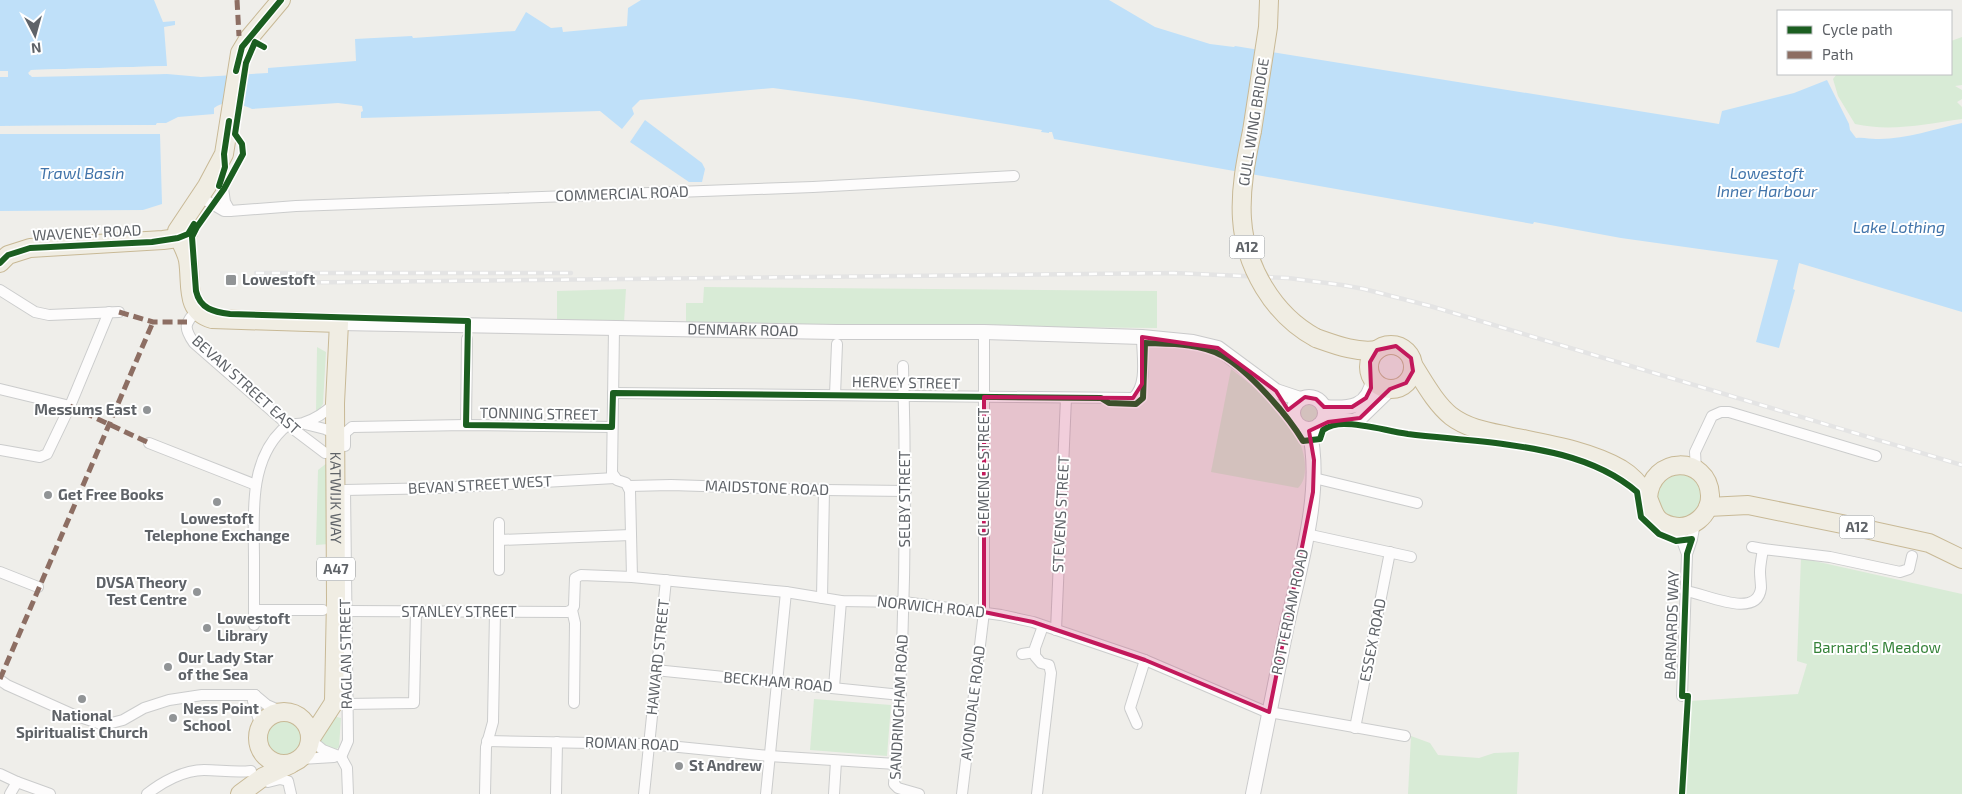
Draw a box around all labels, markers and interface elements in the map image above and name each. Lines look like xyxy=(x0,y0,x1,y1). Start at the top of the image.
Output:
north arrow xyxy=(10,10,60,60)
legend xyxy=(1777,10,1952,75)
text: Cycle path xyxy=(1822,20,1893,38)
text: N xyxy=(30,39,42,57)
text: Path xyxy=(1822,45,1853,63)
street label: GULL WING BRIDGE xyxy=(1234,57,1272,187)
water label: Trawl Basin xyxy=(39,163,125,182)
water label: Lowestoft Inner Harbour xyxy=(1717,163,1818,200)
street label: COMMERCIAL ROAD xyxy=(555,182,689,204)
water label: Lake Lothing xyxy=(1853,217,1945,236)
street label: WAVENEY ROAD xyxy=(32,220,142,244)
road number: A12 xyxy=(1230,236,1264,258)
place label: Lowestoft xyxy=(242,270,315,288)
marker: Lowestoft xyxy=(224,273,238,287)
street label: DENMARK ROAD xyxy=(687,319,799,339)
street label: BEVAN STREET EAST xyxy=(189,331,305,438)
street label: HERVEY STREET xyxy=(852,372,961,392)
place label: Messums East xyxy=(34,400,137,418)
street label: TONNING STREET xyxy=(479,403,599,423)
marker: Messums East xyxy=(141,404,153,416)
street label: CLEMENCE STREET xyxy=(974,407,992,537)
street label: SELBY STREET xyxy=(895,450,913,548)
street label: KATWIJK WAY xyxy=(327,452,346,545)
street label: STEVENS STREET xyxy=(1048,455,1072,573)
street label: BEVAN STREET WEST xyxy=(408,471,553,497)
street label: MAIDSTONE ROAD xyxy=(705,476,829,498)
place label: Get Free Books xyxy=(58,485,164,503)
marker: Get Free Books xyxy=(42,489,54,501)
marker: Lowestoft Telephone Exchange xyxy=(211,496,223,508)
place label: Lowestoft Telephone Exchange xyxy=(144,509,290,544)
road number: A12 xyxy=(1840,516,1874,538)
street label: ROTTERDAM ROAD xyxy=(1267,547,1311,676)
road number: A47 xyxy=(317,558,355,580)
street label: BARNARDS WAY xyxy=(1660,569,1682,680)
place label: DVSA Theory Test Centre xyxy=(96,573,188,608)
marker: DVSA Theory Test Centre xyxy=(191,586,203,598)
street label: NORWICH ROAD xyxy=(876,591,986,621)
street label: ESSEX ROAD xyxy=(1355,597,1389,683)
street label: RAGLAN STREET xyxy=(335,598,355,710)
street label: HAWARD STREET xyxy=(642,598,672,716)
street label: STANLEY STREET xyxy=(401,602,517,620)
place label: Lowestoft Library xyxy=(217,609,290,645)
marker: Lowestoft Library xyxy=(201,622,213,634)
street label: SANDRINGHAM ROAD xyxy=(885,634,911,780)
park label: Barnard's Meadow xyxy=(1813,638,1941,656)
street label: AVONDALE ROAD xyxy=(956,644,988,761)
place label: Our Lady Star of the Sea xyxy=(178,648,274,683)
marker: Our Lady Star of the Sea xyxy=(162,661,174,673)
street label: BECKHAM ROAD xyxy=(723,667,833,695)
marker: National Spiritualist Church xyxy=(76,693,88,705)
place label: Ness Point School xyxy=(183,699,259,734)
place label: National Spiritualist Church xyxy=(16,706,148,741)
marker: Ness Point School xyxy=(167,712,179,724)
street label: ROMAN ROAD xyxy=(585,732,679,754)
place label: St Andrew xyxy=(689,756,762,774)
marker: St Andrew xyxy=(673,760,685,772)

